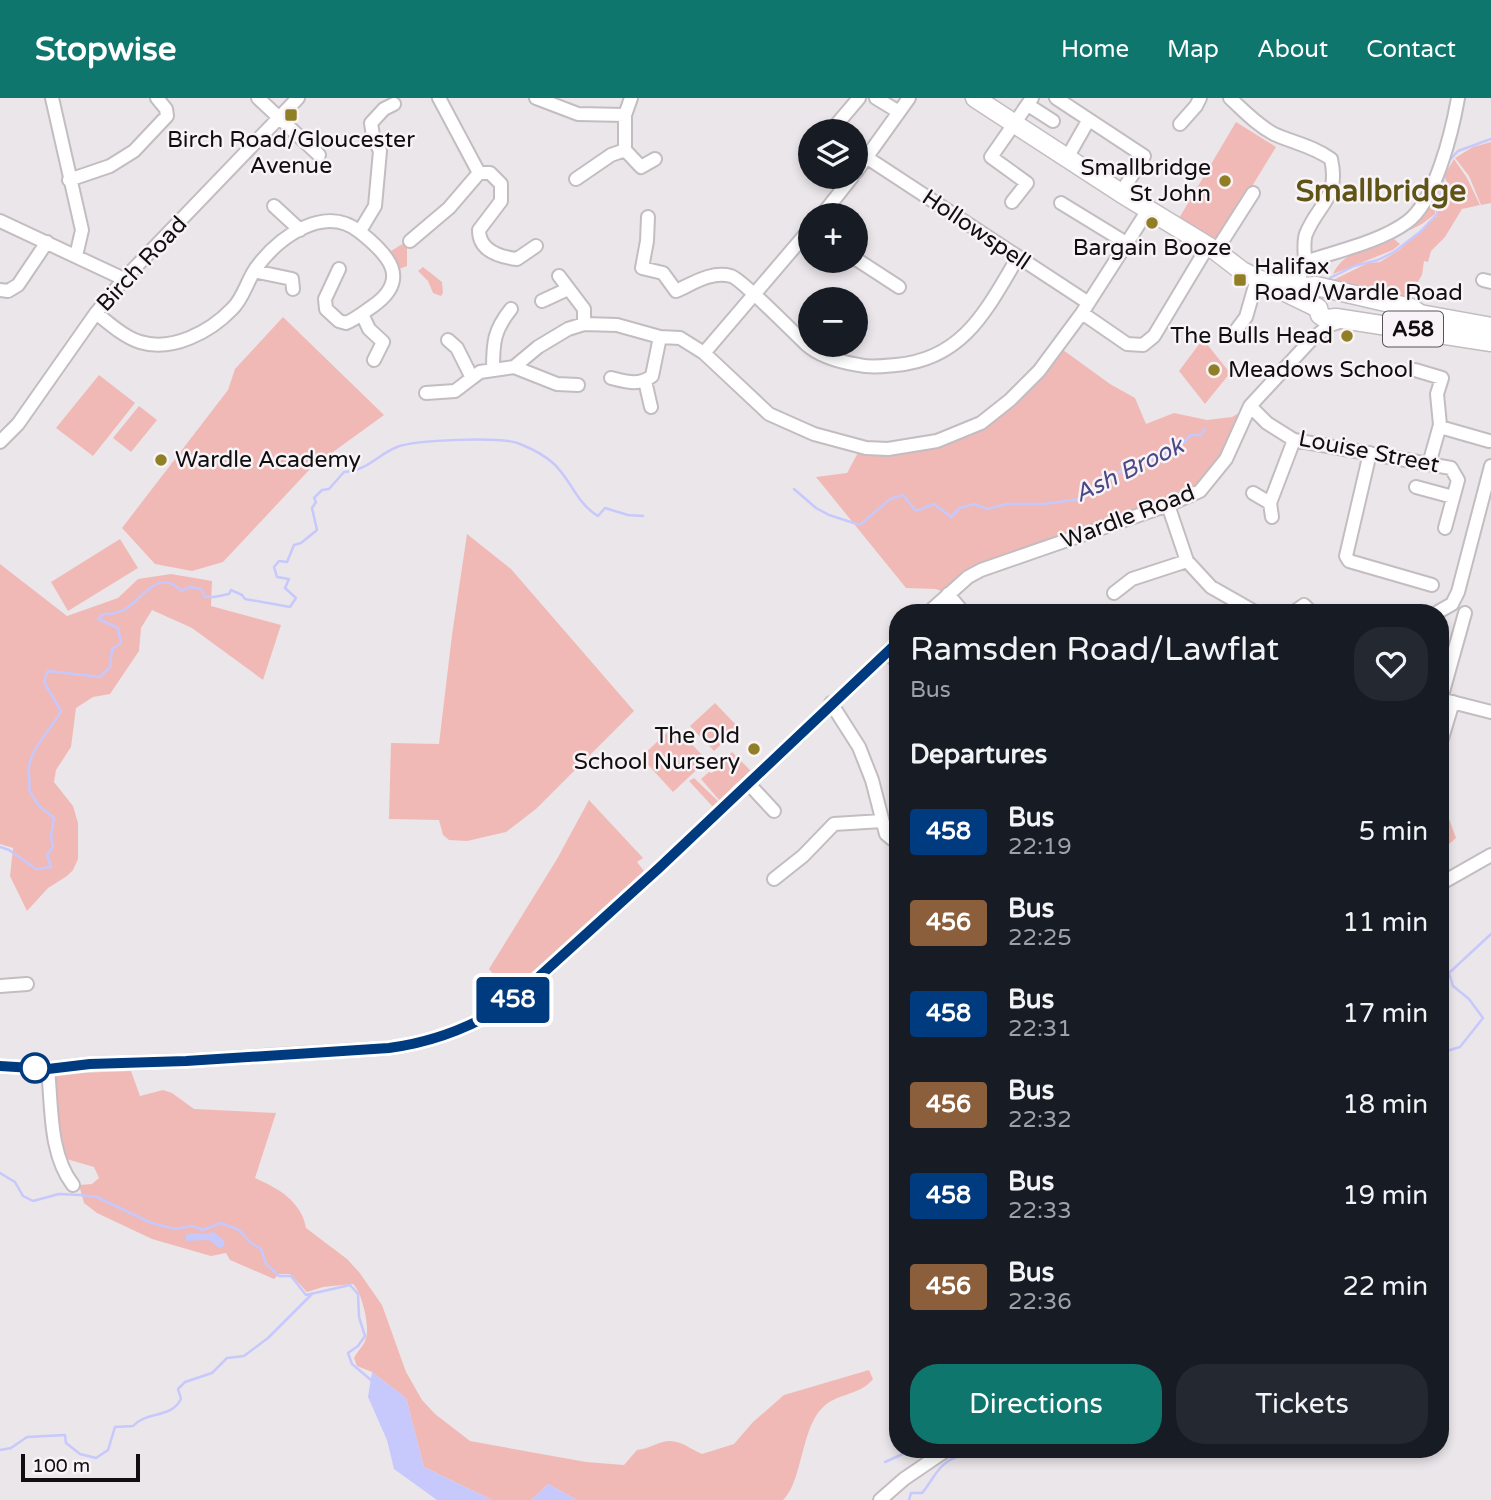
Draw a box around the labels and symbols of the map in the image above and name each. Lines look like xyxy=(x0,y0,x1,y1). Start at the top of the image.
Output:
marker: Birch Road/Gloucester Avenue xyxy=(283,107,299,123)
place label: Birch Road/Gloucester Avenue xyxy=(167,126,415,180)
place label: Smallbridge St John xyxy=(1080,154,1211,208)
marker: Smallbridge St John xyxy=(1217,173,1233,189)
district label: Smallbridge xyxy=(1296,173,1466,210)
street label: Hollowspell xyxy=(917,184,1035,276)
street label: Birch Road xyxy=(91,211,193,317)
marker: Bargain Booze xyxy=(1144,215,1160,231)
place label: Bargain Booze xyxy=(1073,234,1231,262)
place label: Halifax Road/Wardle Road xyxy=(1254,253,1463,307)
marker: Halifax Road/Wardle Road xyxy=(1232,272,1248,288)
road number: A58 xyxy=(1383,312,1443,346)
place label: The Bulls Head xyxy=(1170,322,1333,350)
marker: The Bulls Head xyxy=(1339,328,1355,344)
place label: Meadows School xyxy=(1228,356,1414,384)
marker: Meadows School xyxy=(1206,362,1222,378)
street label: Louise Street xyxy=(1296,425,1442,479)
water label: Ash Brook xyxy=(1070,430,1190,509)
place label: Wardle Academy xyxy=(175,446,361,474)
marker: Wardle Academy xyxy=(153,452,169,468)
street label: Wardle Road xyxy=(1057,479,1199,555)
place label: The Old School Nursery xyxy=(574,722,740,776)
marker: The Old School Nursery xyxy=(746,741,762,757)
line badge: 458 xyxy=(473,977,553,1023)
unlabelled marker xyxy=(20,1053,50,1083)
scale bar xyxy=(21,1451,140,1483)

